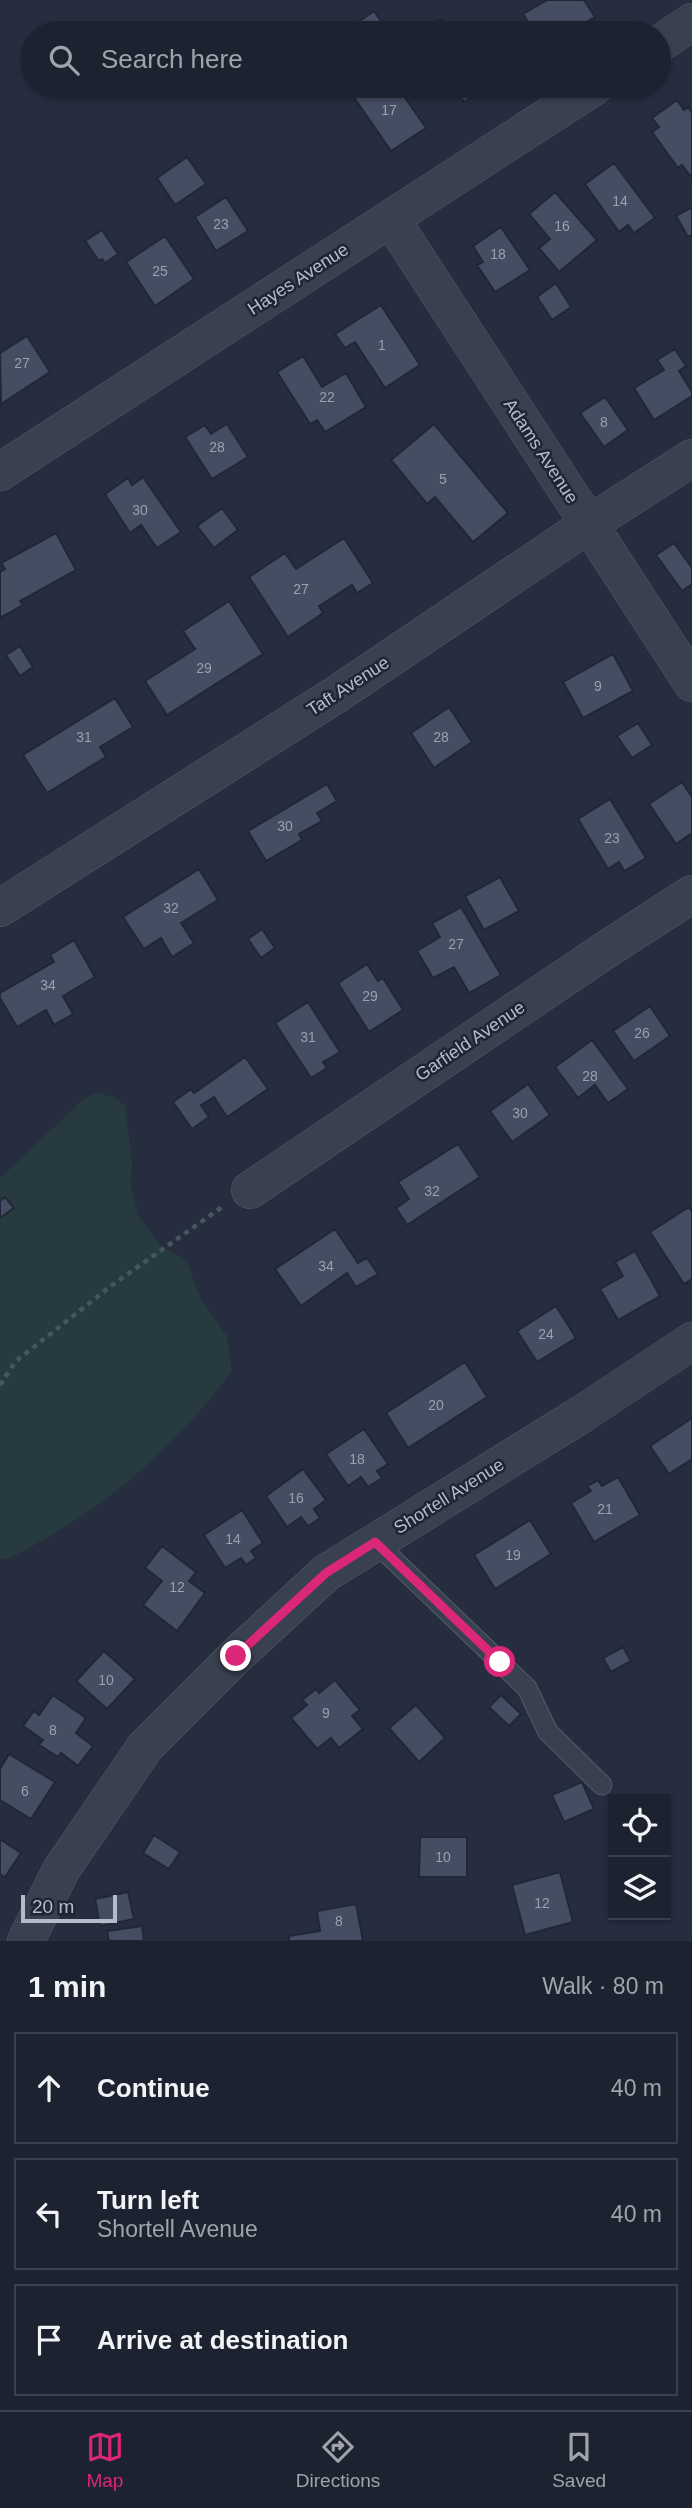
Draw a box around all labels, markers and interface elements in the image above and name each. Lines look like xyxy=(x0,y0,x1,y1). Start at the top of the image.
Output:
search box xyxy=(21,21,671,98)
icon: search xyxy=(45,41,83,79)
text: Search here xyxy=(101,44,243,74)
house number: 17 xyxy=(381,102,397,118)
house number: 14 xyxy=(612,193,628,209)
house number: 23 xyxy=(213,216,229,232)
house number: 16 xyxy=(554,218,570,234)
street label: Hayes Avenue xyxy=(244,239,352,319)
house number: 18 xyxy=(490,246,506,262)
house number: 25 xyxy=(152,263,168,279)
house number: 1 xyxy=(378,337,386,353)
house number: 27 xyxy=(14,355,30,371)
house number: 22 xyxy=(319,389,335,405)
street label: Adams Avenue xyxy=(500,395,582,507)
house number: 8 xyxy=(600,414,608,430)
house number: 28 xyxy=(209,439,225,455)
house number: 5 xyxy=(439,471,447,487)
house number: 30 xyxy=(132,502,148,518)
house number: 27 xyxy=(293,581,309,597)
street label: Taft Avenue xyxy=(303,652,393,720)
house number: 29 xyxy=(196,660,212,676)
house number: 9 xyxy=(594,678,602,694)
house number: 31 xyxy=(76,729,92,745)
house number: 28 xyxy=(433,729,449,745)
house number: 30 xyxy=(277,818,293,834)
house number: 23 xyxy=(604,830,620,846)
house number: 32 xyxy=(163,900,179,916)
house number: 27 xyxy=(448,936,464,952)
house number: 34 xyxy=(40,977,56,993)
house number: 29 xyxy=(362,988,378,1004)
street label: Garfield Avenue xyxy=(411,997,529,1085)
house number: 26 xyxy=(634,1025,650,1041)
house number: 31 xyxy=(300,1029,316,1045)
house number: 28 xyxy=(582,1068,598,1084)
house number: 30 xyxy=(512,1105,528,1121)
house number: 32 xyxy=(424,1183,440,1199)
house number: 34 xyxy=(318,1258,334,1274)
house number: 24 xyxy=(538,1326,554,1342)
house number: 20 xyxy=(428,1397,444,1413)
house number: 18 xyxy=(349,1451,365,1467)
street label: Shortell Avenue xyxy=(390,1454,508,1538)
house number: 16 xyxy=(288,1490,304,1506)
house number: 21 xyxy=(597,1501,613,1517)
house number: 14 xyxy=(225,1531,241,1547)
house number: 19 xyxy=(505,1547,521,1563)
house number: 12 xyxy=(169,1579,185,1595)
route end xyxy=(220,1640,251,1671)
route start xyxy=(484,1646,515,1677)
house number: 10 xyxy=(98,1672,114,1688)
house number: 9 xyxy=(322,1705,330,1721)
house number: 8 xyxy=(49,1722,57,1738)
house number: 6 xyxy=(21,1783,29,1799)
map controls xyxy=(608,1794,671,1920)
button: locate xyxy=(608,1794,671,1857)
house number: 10 xyxy=(435,1849,451,1865)
button: layers xyxy=(608,1857,671,1920)
scale bar xyxy=(21,1892,117,1924)
house number: 12 xyxy=(534,1895,550,1911)
text: 20 m xyxy=(32,1896,74,1917)
house number: 8 xyxy=(335,1913,343,1929)
text: 1 min xyxy=(28,1970,106,2003)
text: Walk · 80 m xyxy=(542,1973,664,1999)
icon: ahead xyxy=(30,2069,68,2107)
text: Continue xyxy=(97,2073,210,2103)
text: 40 m xyxy=(611,2075,662,2101)
text: Turn left xyxy=(97,2185,199,2215)
icon: left xyxy=(30,2195,68,2233)
text: 40 m xyxy=(611,2201,662,2227)
text: Shortell Avenue xyxy=(97,2216,258,2242)
icon: arrive xyxy=(30,2321,68,2359)
text: Arrive at destination xyxy=(97,2325,348,2355)
tab: Map xyxy=(86,2428,124,2492)
tab: Directions xyxy=(296,2428,380,2492)
tab: Saved xyxy=(552,2428,606,2492)

